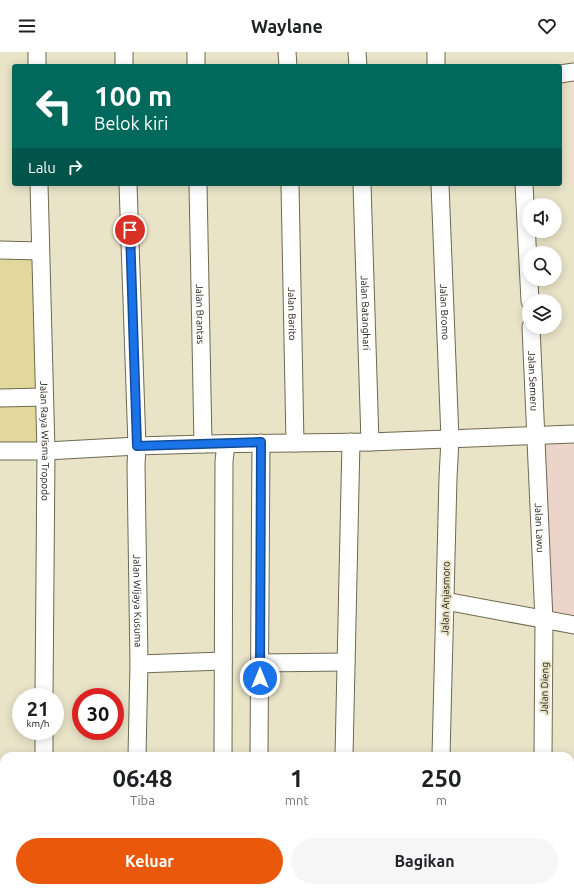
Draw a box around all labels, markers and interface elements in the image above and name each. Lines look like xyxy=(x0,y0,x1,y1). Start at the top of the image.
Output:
icon: menu xyxy=(16,15,38,37)
icon: heart xyxy=(536,15,558,37)
text: Waylane xyxy=(251,16,323,36)
icon: left xyxy=(28,80,80,132)
text: 100 m xyxy=(94,80,172,111)
text: Belok kiri xyxy=(94,113,168,133)
icon: right xyxy=(64,156,86,178)
text: Lalu xyxy=(28,159,56,176)
map controls xyxy=(522,198,562,334)
button: sound xyxy=(522,198,562,238)
pin xyxy=(113,213,147,247)
icon: arrive xyxy=(119,219,141,241)
button: search xyxy=(522,246,562,286)
street label: Jalan Batanghari xyxy=(359,275,372,351)
street label: Jalan Brantas xyxy=(194,284,206,344)
street label: Jalan Bromo xyxy=(438,284,451,340)
street label: Jalan Barito xyxy=(286,287,298,341)
button: layers xyxy=(522,294,562,334)
street label: Jalan Semeru xyxy=(526,351,540,411)
street label: Jalan Raya Wisma Tropodo xyxy=(38,381,51,501)
street label: Jalan Lawu xyxy=(533,503,546,553)
street label: Jalan Wijaya Kusuma xyxy=(131,554,144,647)
street label: Jalan Anjasmoro xyxy=(439,561,452,635)
position arrow xyxy=(239,657,281,699)
street label: Jalan Dieng xyxy=(539,662,550,714)
speed limit sign: 30 xyxy=(72,688,124,740)
text: 21 xyxy=(27,697,49,720)
text: km/h xyxy=(26,718,50,729)
text: 06:48 xyxy=(112,765,172,792)
text: 1 xyxy=(290,765,304,792)
text: 250 xyxy=(421,765,462,792)
text: Tiba xyxy=(130,793,155,807)
text: mnt xyxy=(285,793,309,807)
text: m xyxy=(436,793,447,807)
button: Keluar xyxy=(16,838,283,884)
button: Bagikan xyxy=(291,838,558,884)

